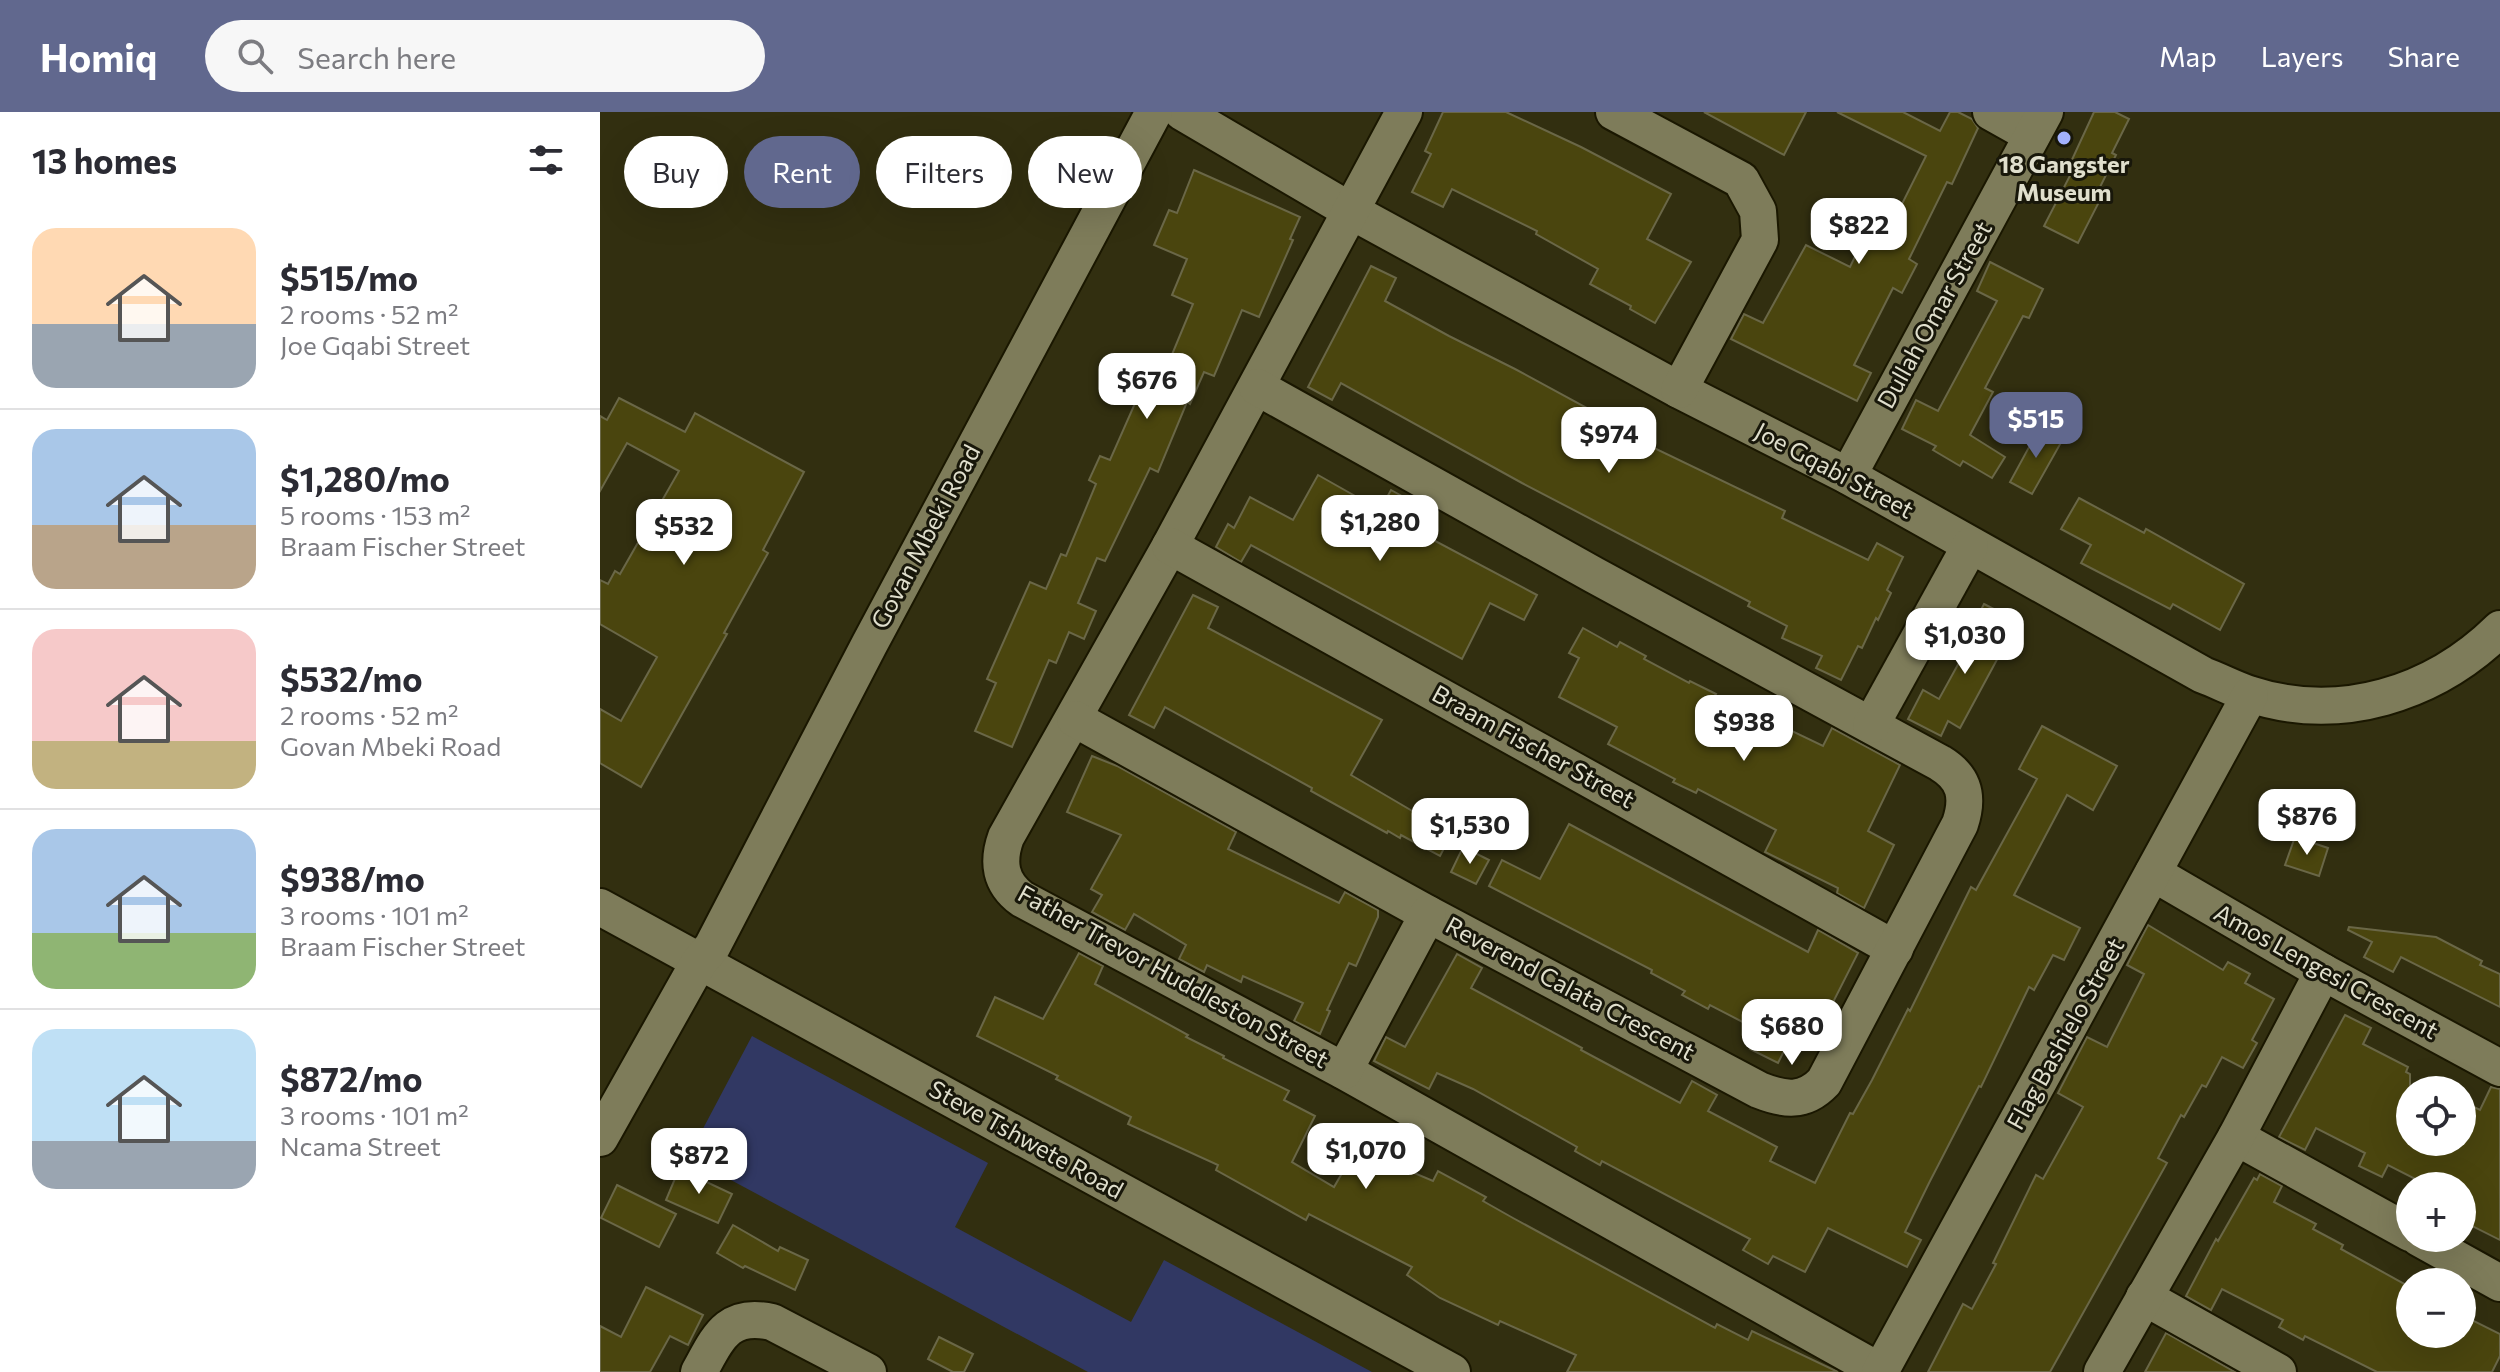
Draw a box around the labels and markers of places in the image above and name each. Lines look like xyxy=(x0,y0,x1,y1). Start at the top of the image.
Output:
marker: 18 Gangster Museum xyxy=(2055,129,2073,147)
place label: 18 Gangster Museum xyxy=(1998,149,2130,206)
pin: $822 xyxy=(1812,198,1906,266)
pin: $676 xyxy=(1100,353,1194,421)
pin: $515 xyxy=(1989,392,2083,460)
pin: $974 xyxy=(1562,407,1656,475)
pin: $1,280 xyxy=(1315,495,1445,563)
pin: $532 xyxy=(637,499,731,567)
pin: $1,030 xyxy=(1900,608,2030,676)
pin: $938 xyxy=(1697,695,1791,763)
pin: $876 xyxy=(2260,789,2354,857)
pin: $1,530 xyxy=(1405,798,1535,866)
pin: $680 xyxy=(1745,999,1839,1067)
pin: $1,070 xyxy=(1301,1123,1431,1191)
pin: $872 xyxy=(652,1128,746,1196)

